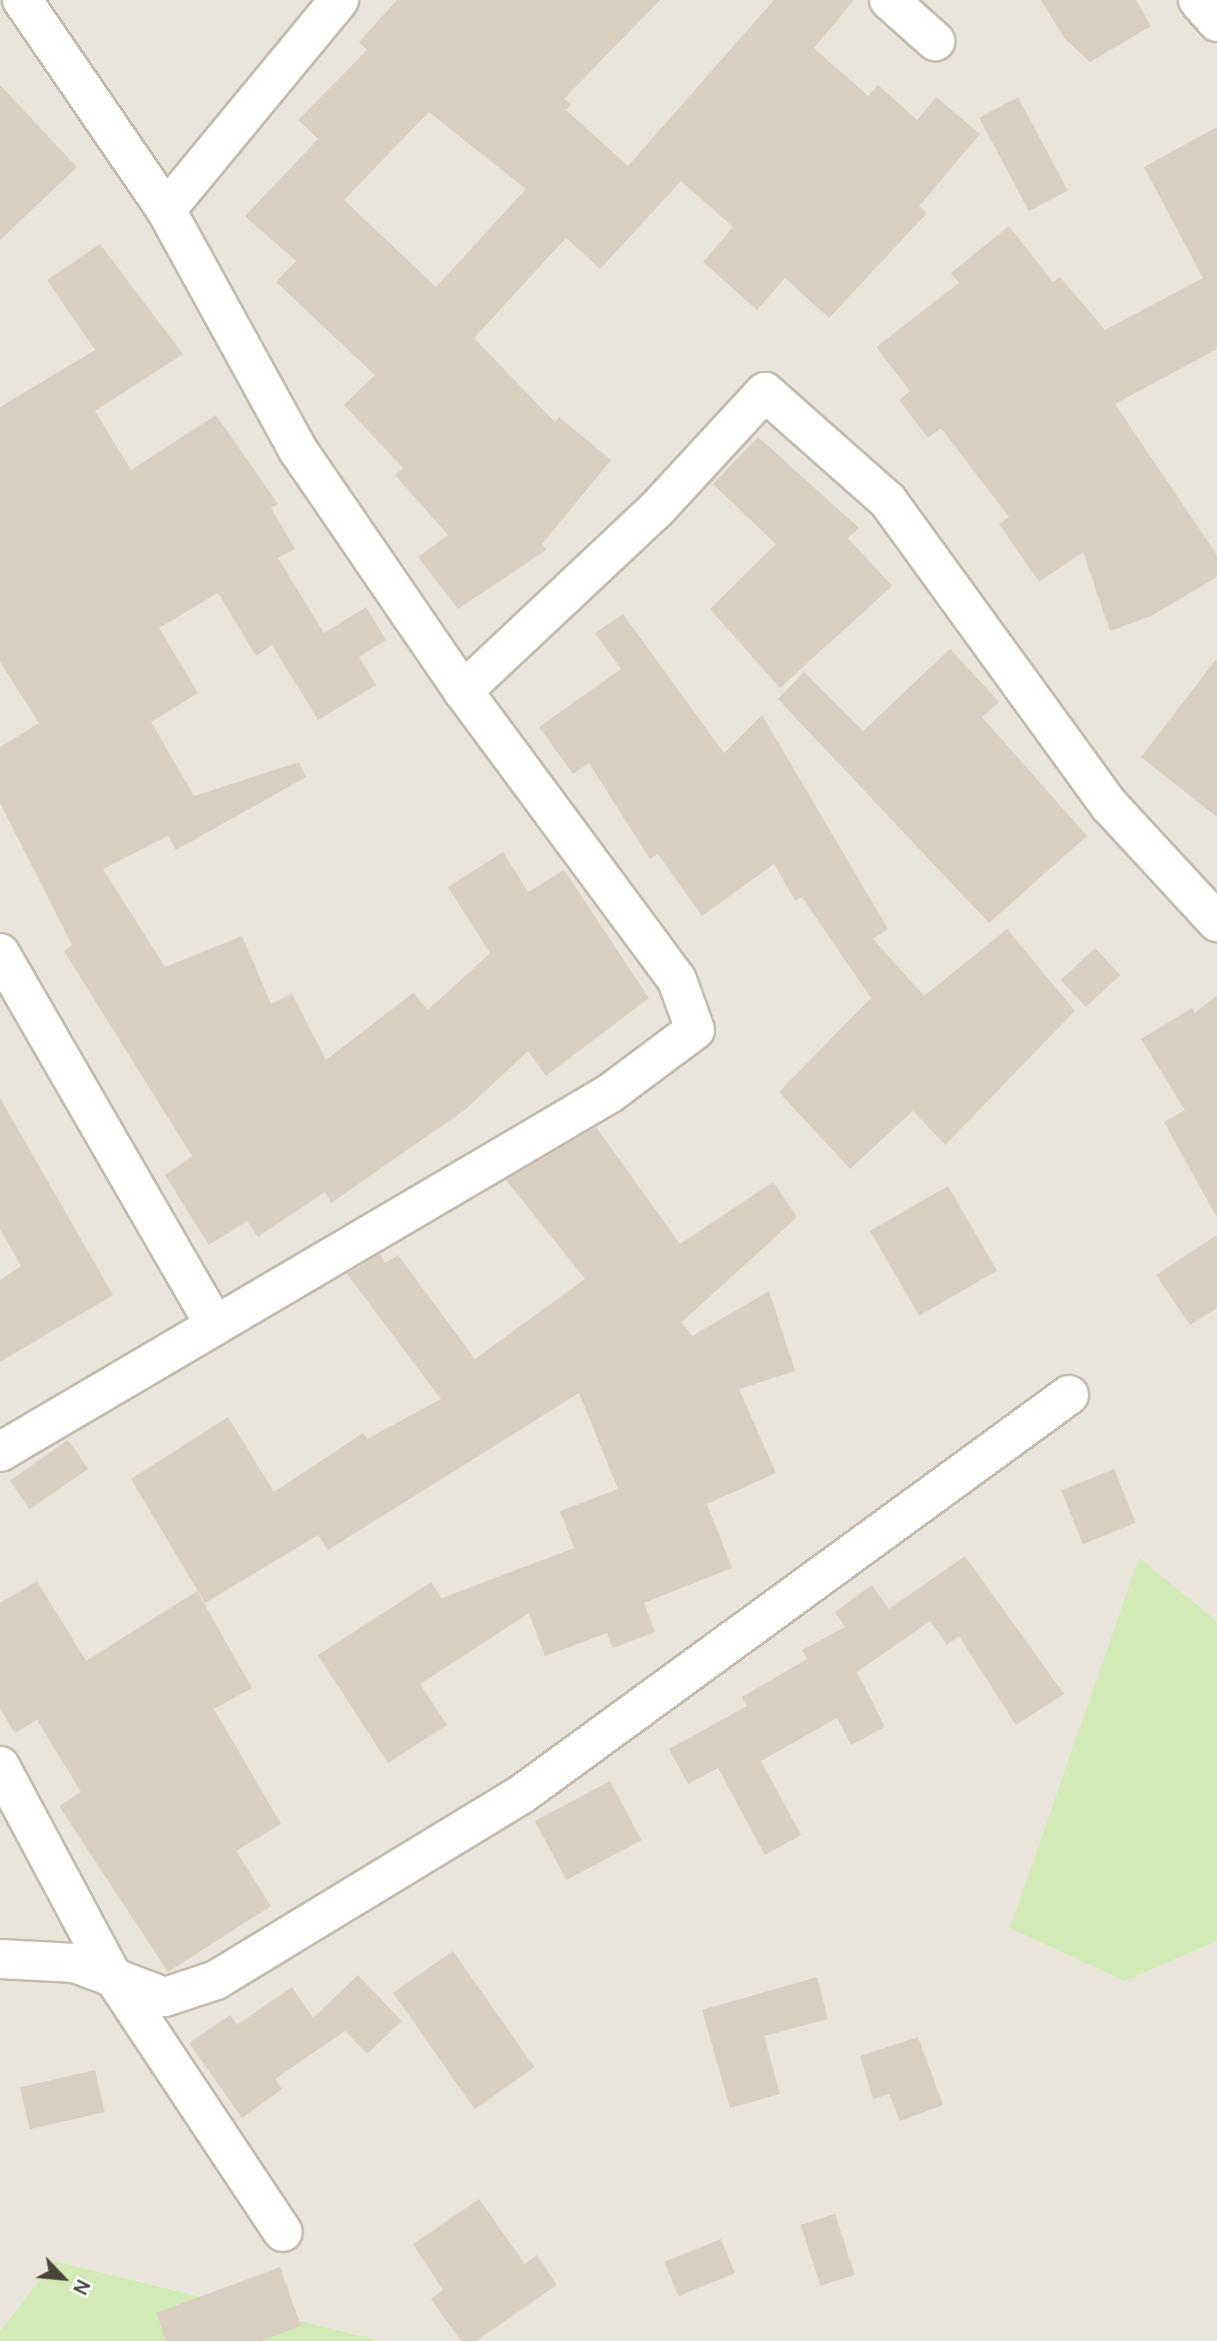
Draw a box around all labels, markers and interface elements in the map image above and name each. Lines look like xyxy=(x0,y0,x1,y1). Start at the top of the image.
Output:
north arrow xyxy=(28,2243,98,2313)
text: N xyxy=(67,2275,97,2299)

